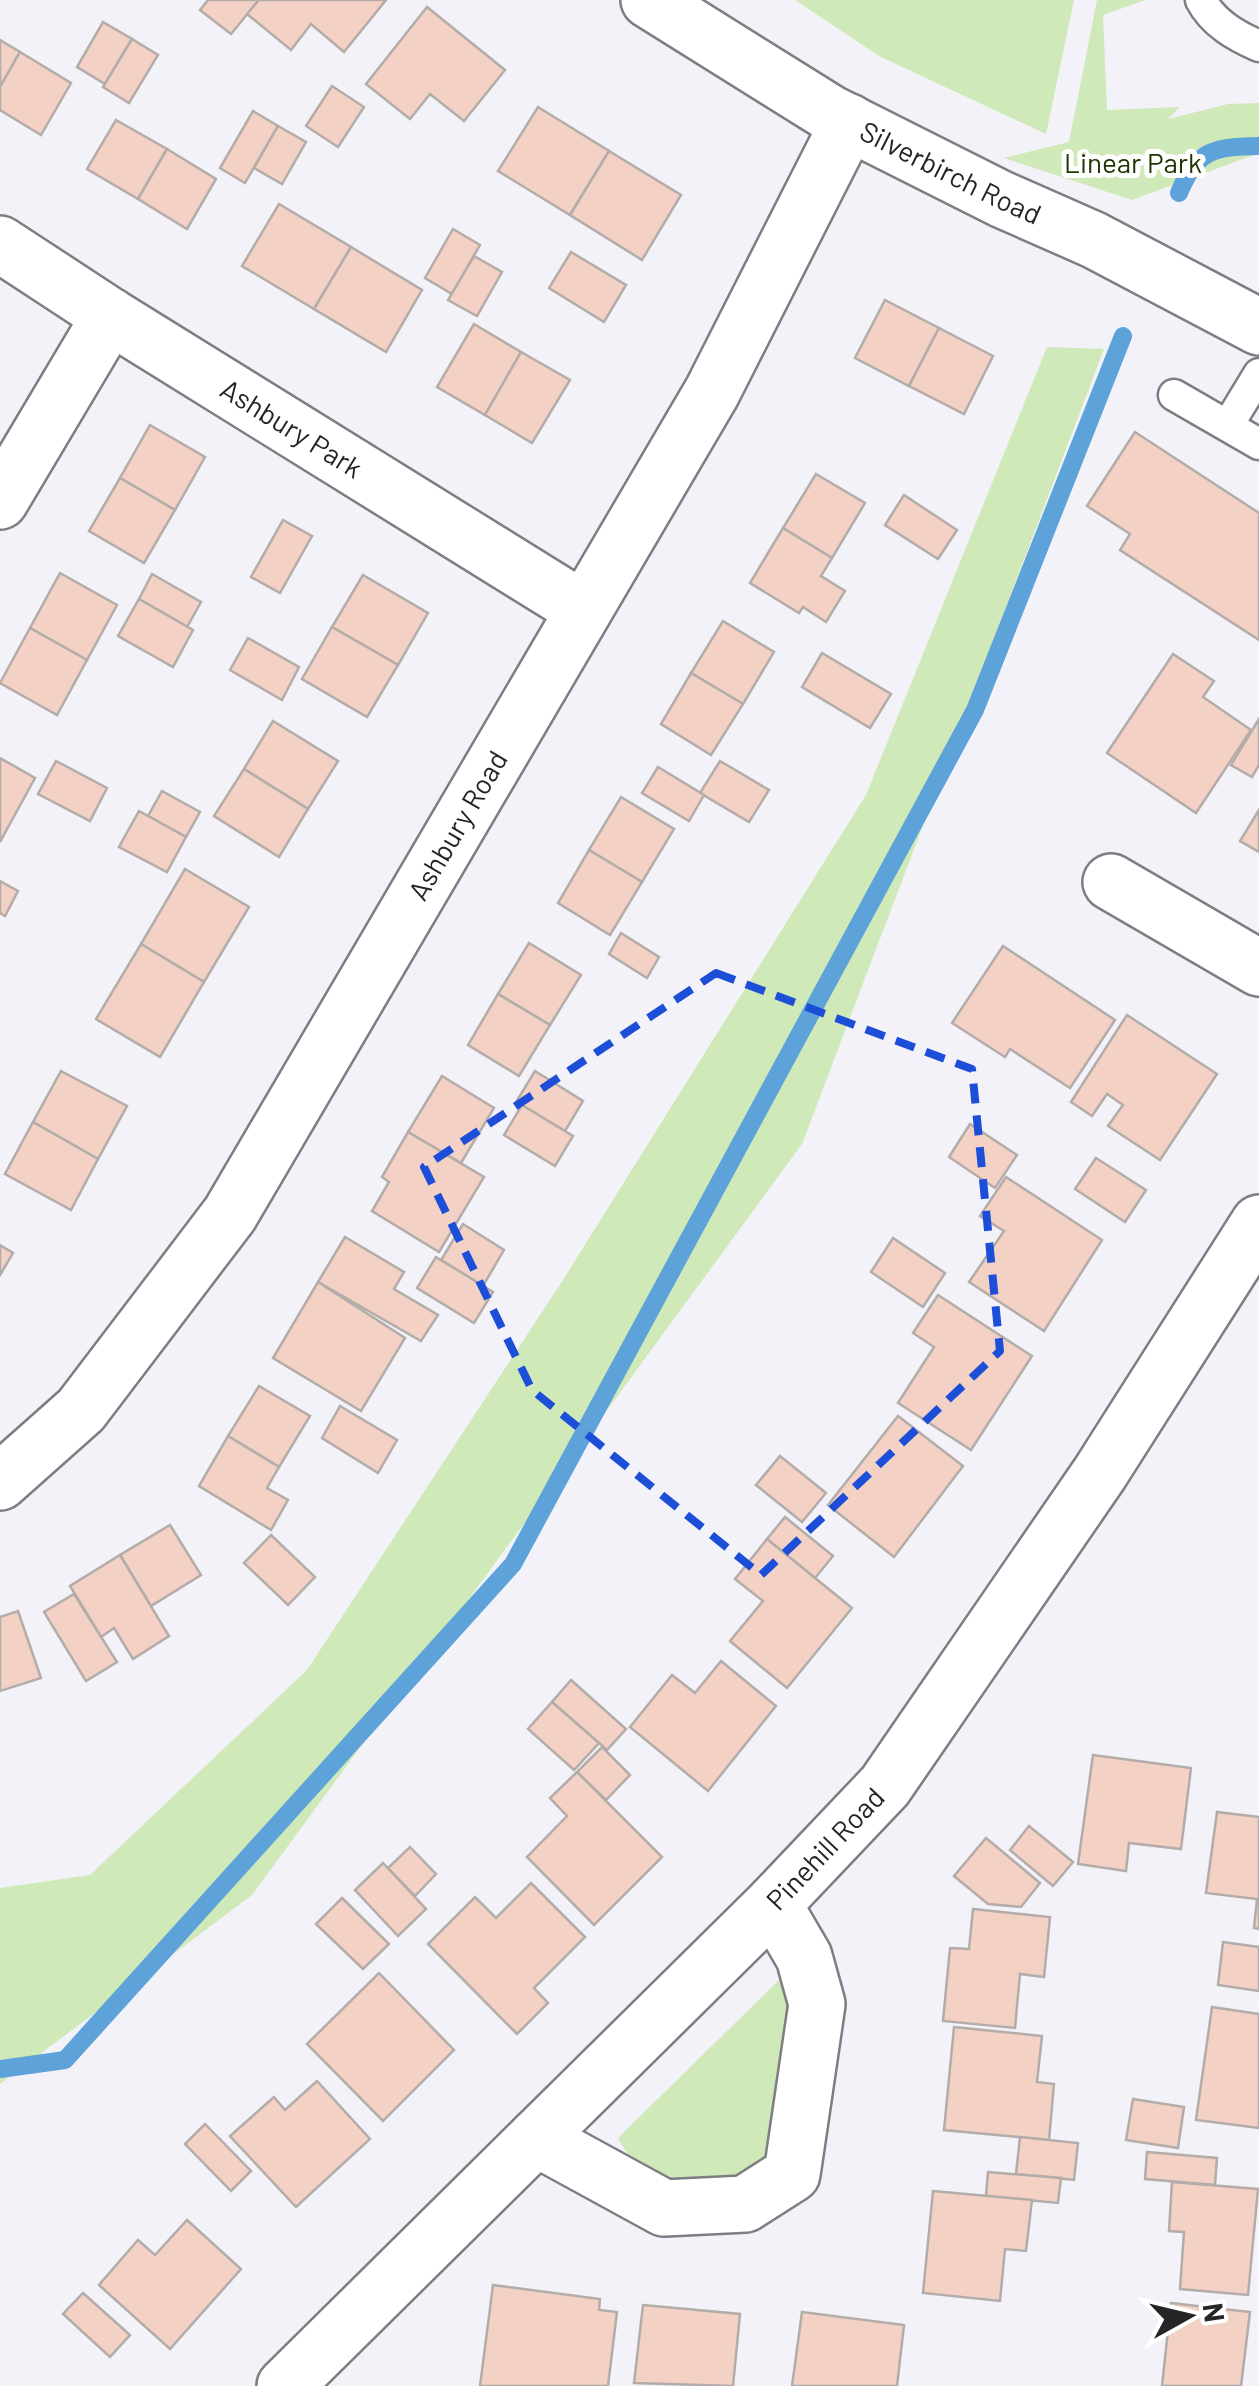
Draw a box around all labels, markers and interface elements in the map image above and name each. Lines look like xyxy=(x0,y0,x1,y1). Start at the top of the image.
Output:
street label: Silverbirch Road xyxy=(855,113,1047,231)
park label: Linear Park xyxy=(1064,145,1202,179)
street label: Ashbury Park xyxy=(215,371,369,484)
street label: Ashbury Road xyxy=(400,744,514,906)
street label: Pinehill Road xyxy=(759,1780,891,1916)
north arrow xyxy=(1139,2266,1239,2366)
text: N xyxy=(1197,2301,1233,2324)

